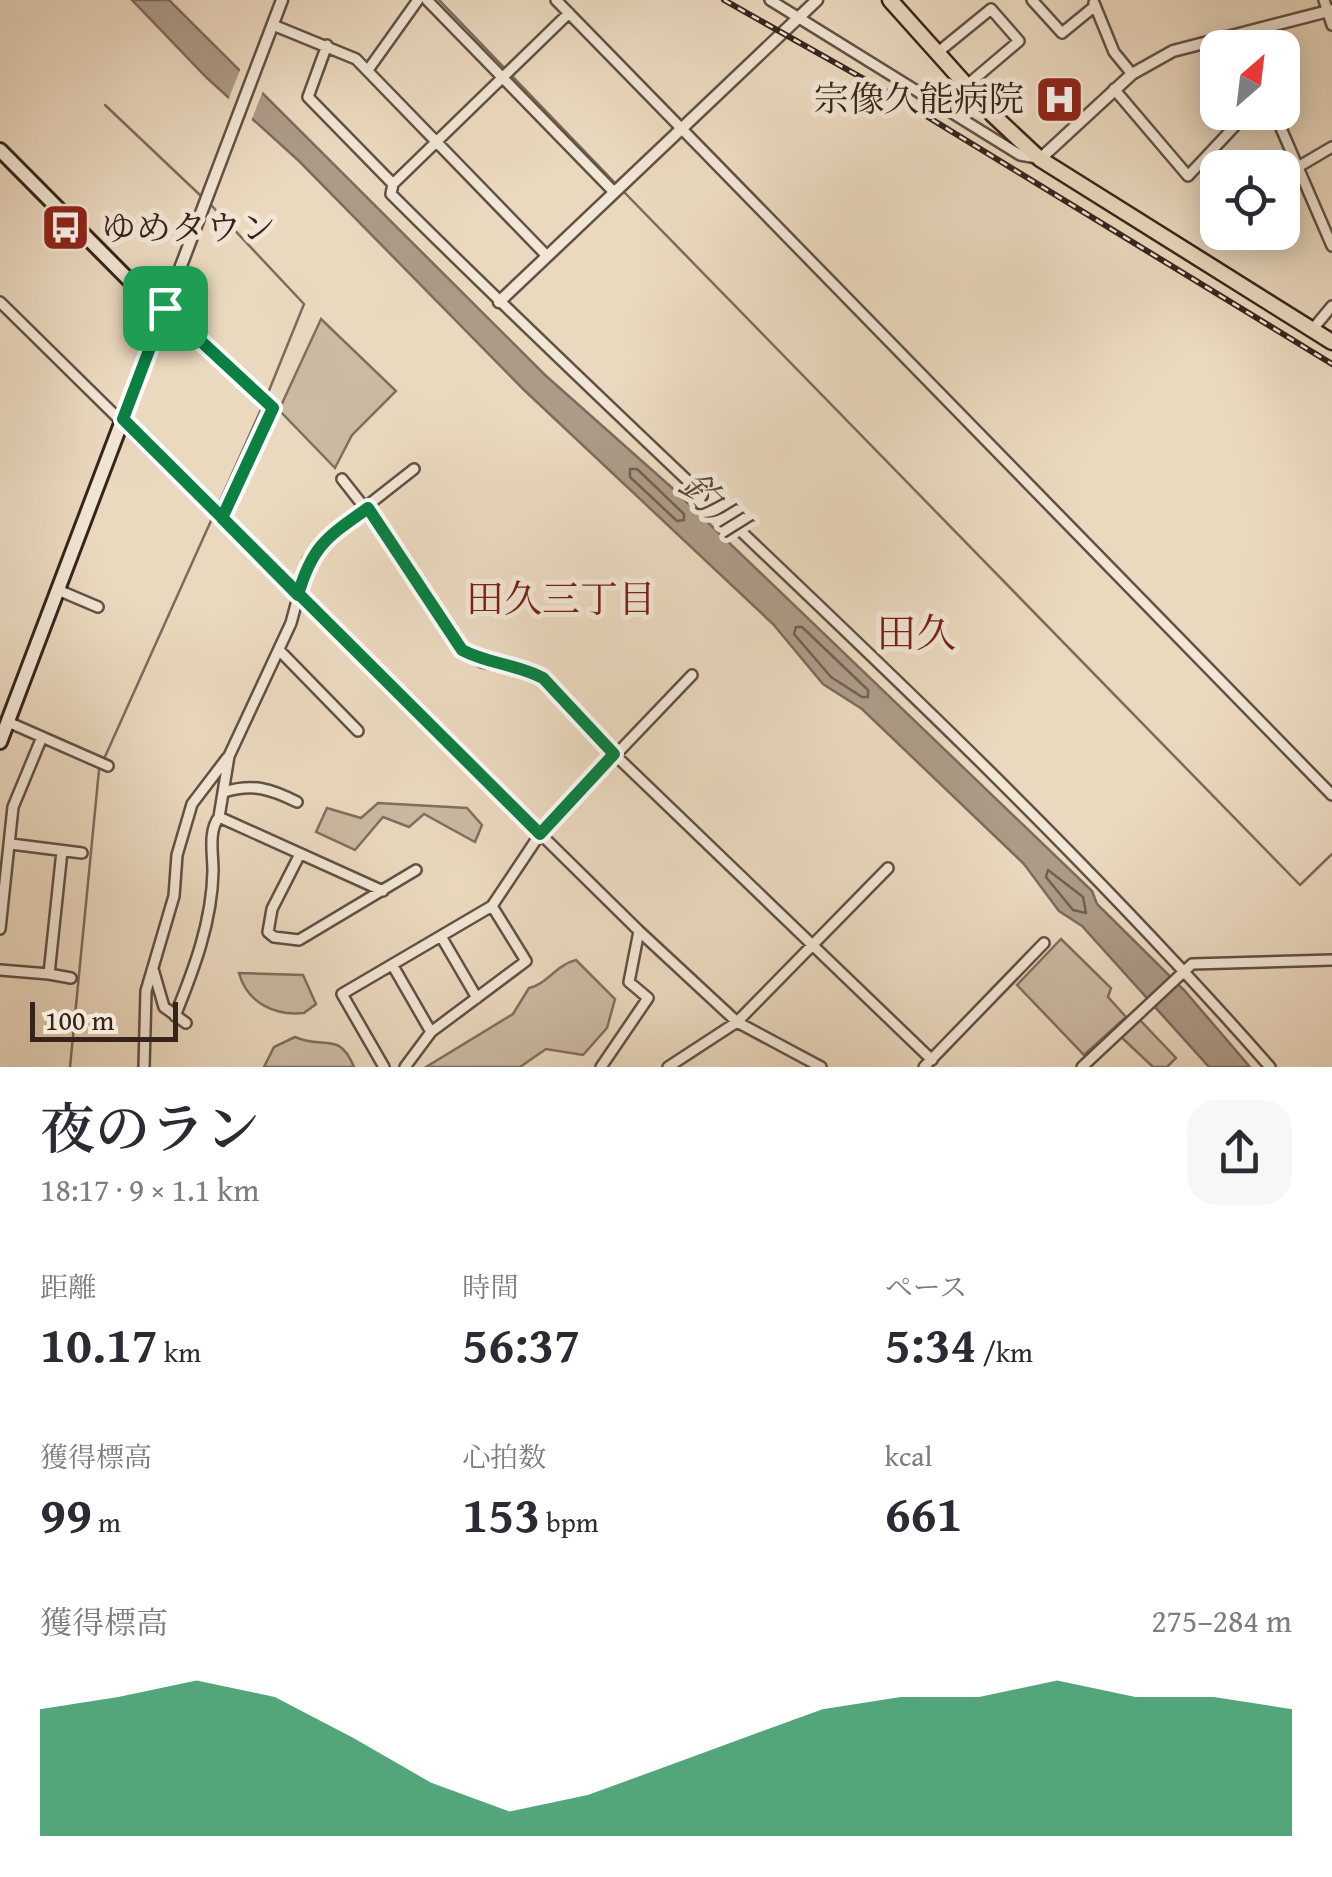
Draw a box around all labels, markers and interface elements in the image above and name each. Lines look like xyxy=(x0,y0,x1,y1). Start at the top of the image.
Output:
north arrow xyxy=(1200,30,1300,130)
map controls xyxy=(1200,30,1300,250)
place label: 宗像久能病院 xyxy=(814,73,1024,124)
hospital icon: 宗像久能病院 xyxy=(1033,73,1085,125)
button: locate xyxy=(1200,150,1300,250)
bus stop icon: ゆめタウン xyxy=(40,202,92,254)
place label: ゆめタウン xyxy=(101,202,276,253)
pin xyxy=(123,266,208,351)
icon: arrive xyxy=(138,281,193,336)
water label: 釣川 xyxy=(668,458,764,554)
district label: 田久三丁目 xyxy=(466,570,656,626)
district label: 田久 xyxy=(876,603,956,662)
scale bar xyxy=(30,997,178,1042)
text: 100 m xyxy=(45,999,114,1040)
text: 夜のラン xyxy=(40,1088,260,1168)
button: share xyxy=(1187,1100,1292,1205)
text: 18:17 · 9 × 1.1 km xyxy=(40,1166,259,1213)
text: 距離 xyxy=(40,1266,96,1307)
text: 時間 xyxy=(462,1266,518,1307)
text: ペース xyxy=(885,1266,967,1307)
text: 10.17 xyxy=(40,1307,158,1380)
text: 56:37 xyxy=(462,1307,580,1380)
text: 5:34 xyxy=(885,1307,977,1380)
text: km xyxy=(158,1331,201,1372)
text: /km xyxy=(977,1331,1033,1372)
text: kcal xyxy=(885,1435,932,1476)
text: 獲得標高 xyxy=(40,1436,152,1477)
text: 心拍数 xyxy=(462,1436,546,1477)
text: 661 xyxy=(885,1476,962,1549)
text: 99 xyxy=(40,1477,92,1550)
text: 153 xyxy=(462,1477,540,1550)
text: m xyxy=(92,1501,121,1542)
text: bpm xyxy=(540,1501,599,1542)
text: 275–284 m xyxy=(1151,1597,1292,1644)
text: 獲得標高 xyxy=(40,1599,168,1646)

